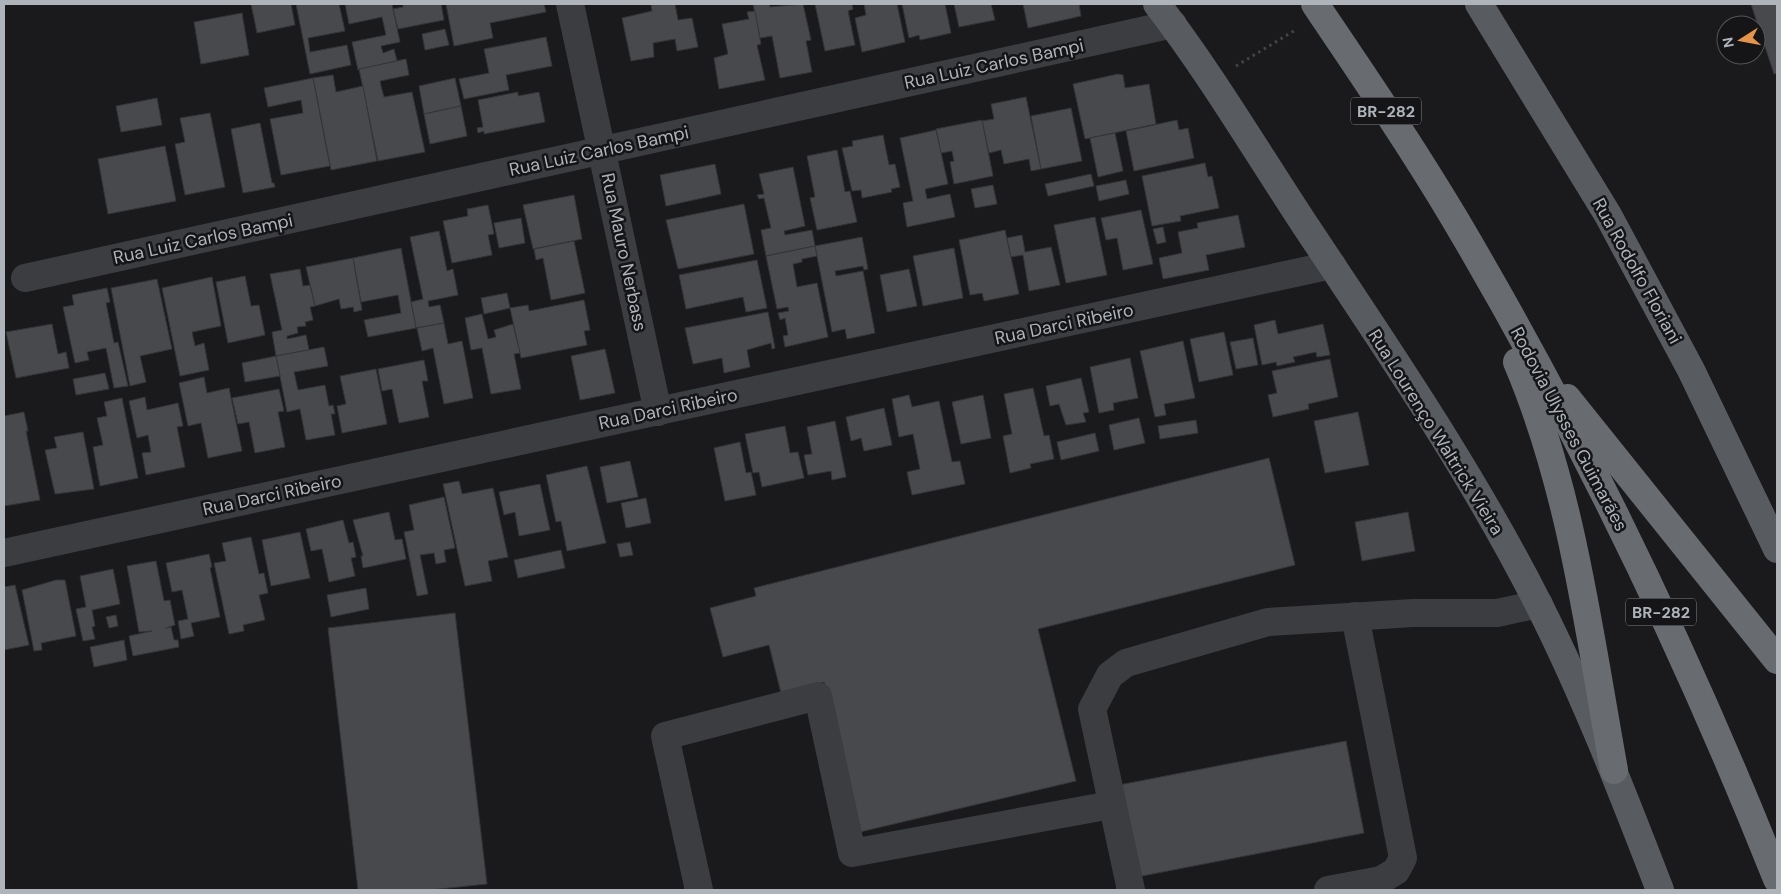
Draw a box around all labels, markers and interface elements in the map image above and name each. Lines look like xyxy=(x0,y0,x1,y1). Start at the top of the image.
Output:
north arrow xyxy=(1716,15,1766,65)
street label: Rua Luiz Carlos Bampi xyxy=(902,33,1086,95)
text: N xyxy=(1718,36,1738,49)
road number: BR-282 xyxy=(1351,98,1421,124)
street label: Rua Luiz Carlos Bampi xyxy=(507,120,691,182)
street label: Rua Mauro Nerbass xyxy=(596,171,652,333)
street label: Rua Rodolfo Floriani xyxy=(1587,194,1687,348)
street label: Rua Luiz Carlos Bampi xyxy=(111,208,295,270)
street label: Rua Darci Ribeiro xyxy=(992,298,1136,350)
street label: Rodovia Ulysses Guimarães xyxy=(1505,323,1633,535)
street label: Rua Lourenço Waltrick Vieira xyxy=(1363,325,1509,539)
street label: Rua Darci Ribeiro xyxy=(596,383,740,435)
street label: Rua Darci Ribeiro xyxy=(200,469,344,521)
road number: BR-282 xyxy=(1626,598,1696,626)

